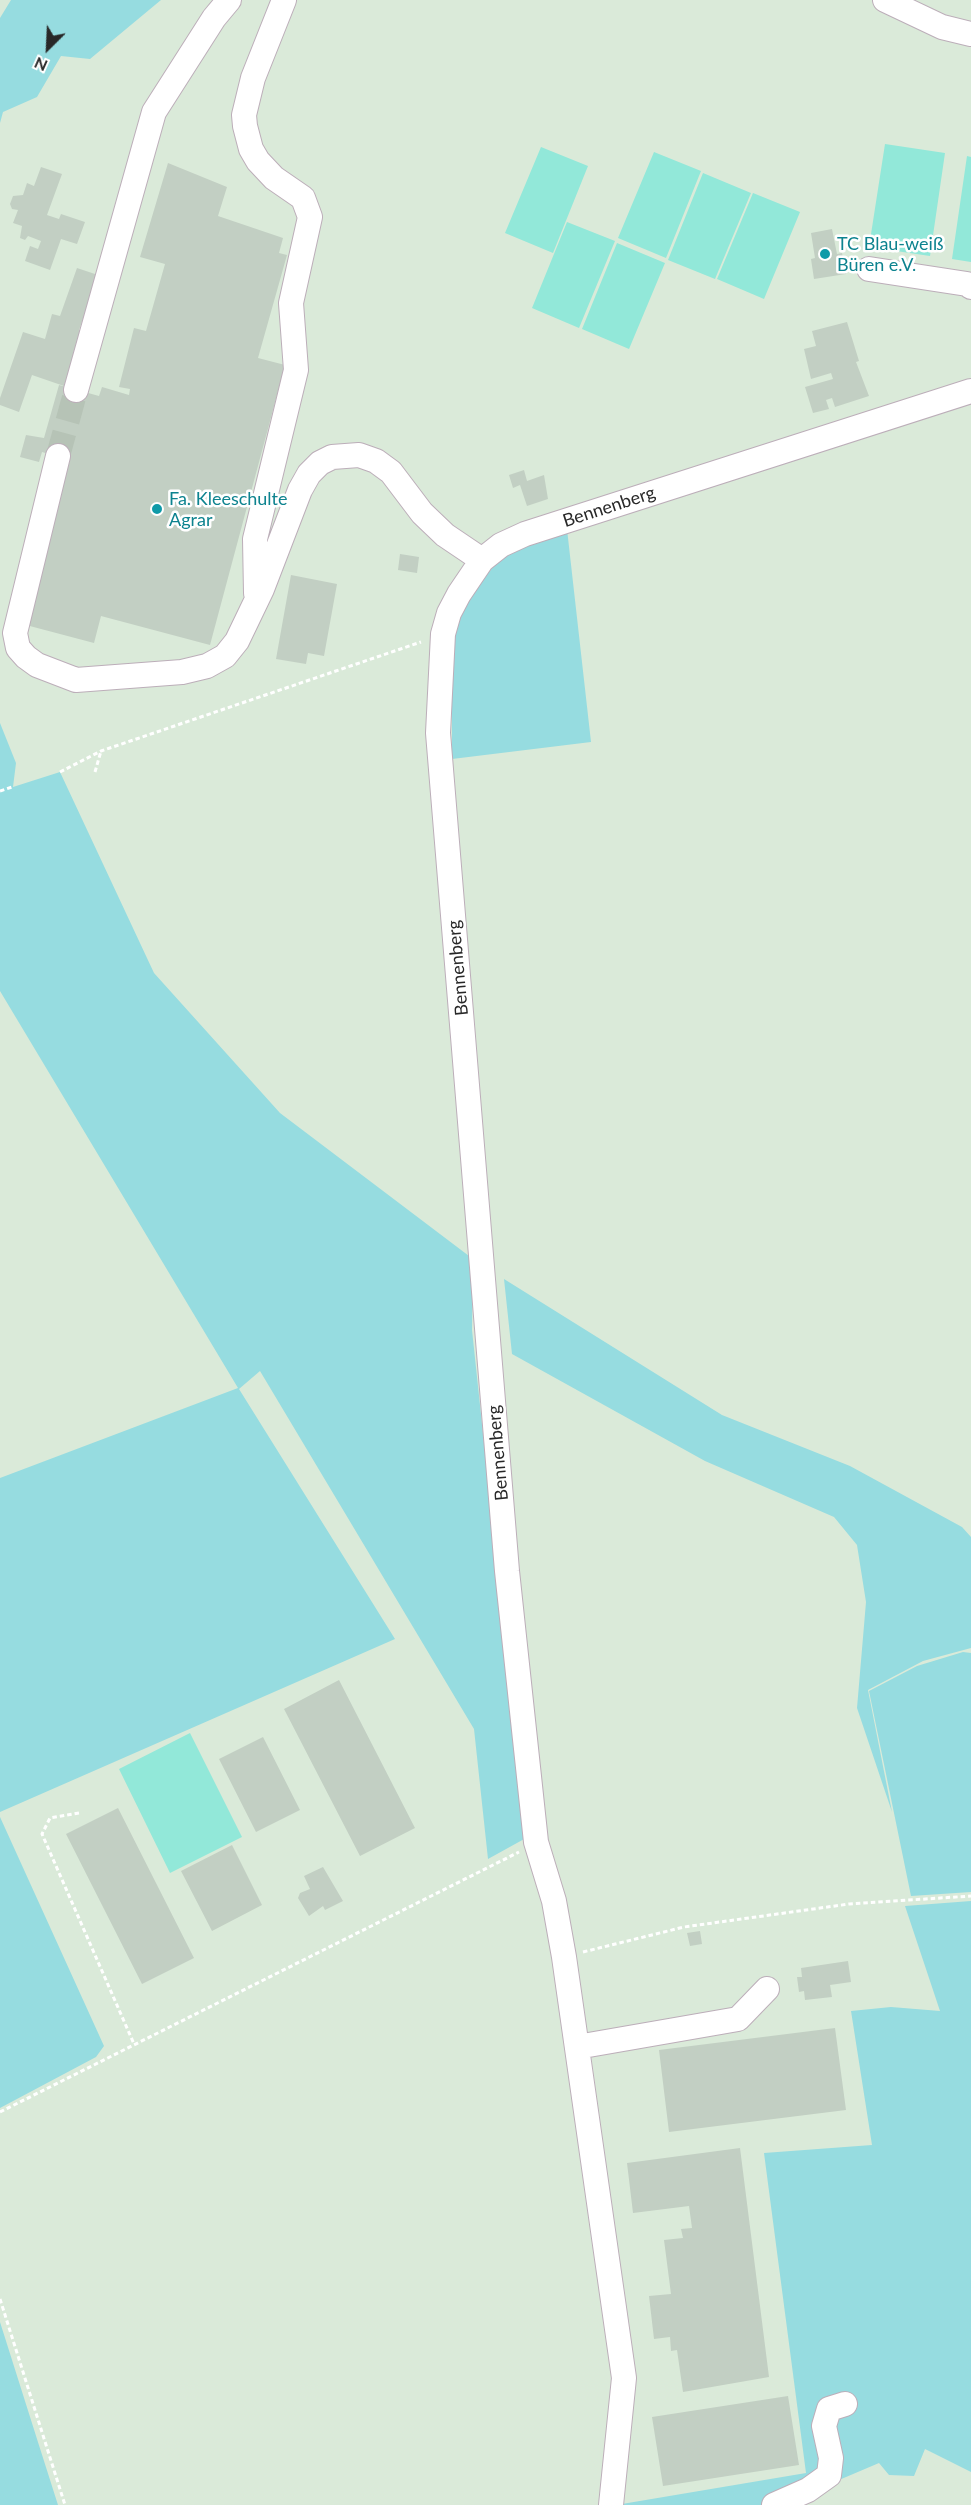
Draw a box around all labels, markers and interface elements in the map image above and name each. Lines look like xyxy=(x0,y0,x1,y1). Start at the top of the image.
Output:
north arrow xyxy=(18,18,78,78)
text: N xyxy=(31,54,50,76)
place label: TC Blau-weiß Büren e.V. xyxy=(837,233,943,276)
marker: TC Blau-weiß Büren e.V. xyxy=(818,247,832,261)
street label: Bennenberg xyxy=(560,482,658,532)
place label: Fa. Kleeschulte Agrar xyxy=(169,488,288,530)
marker: Fa. Kleeschulte Agrar xyxy=(150,502,164,516)
street label: Bennenberg xyxy=(443,919,473,1017)
street label: Bennenberg xyxy=(483,1404,513,1502)

